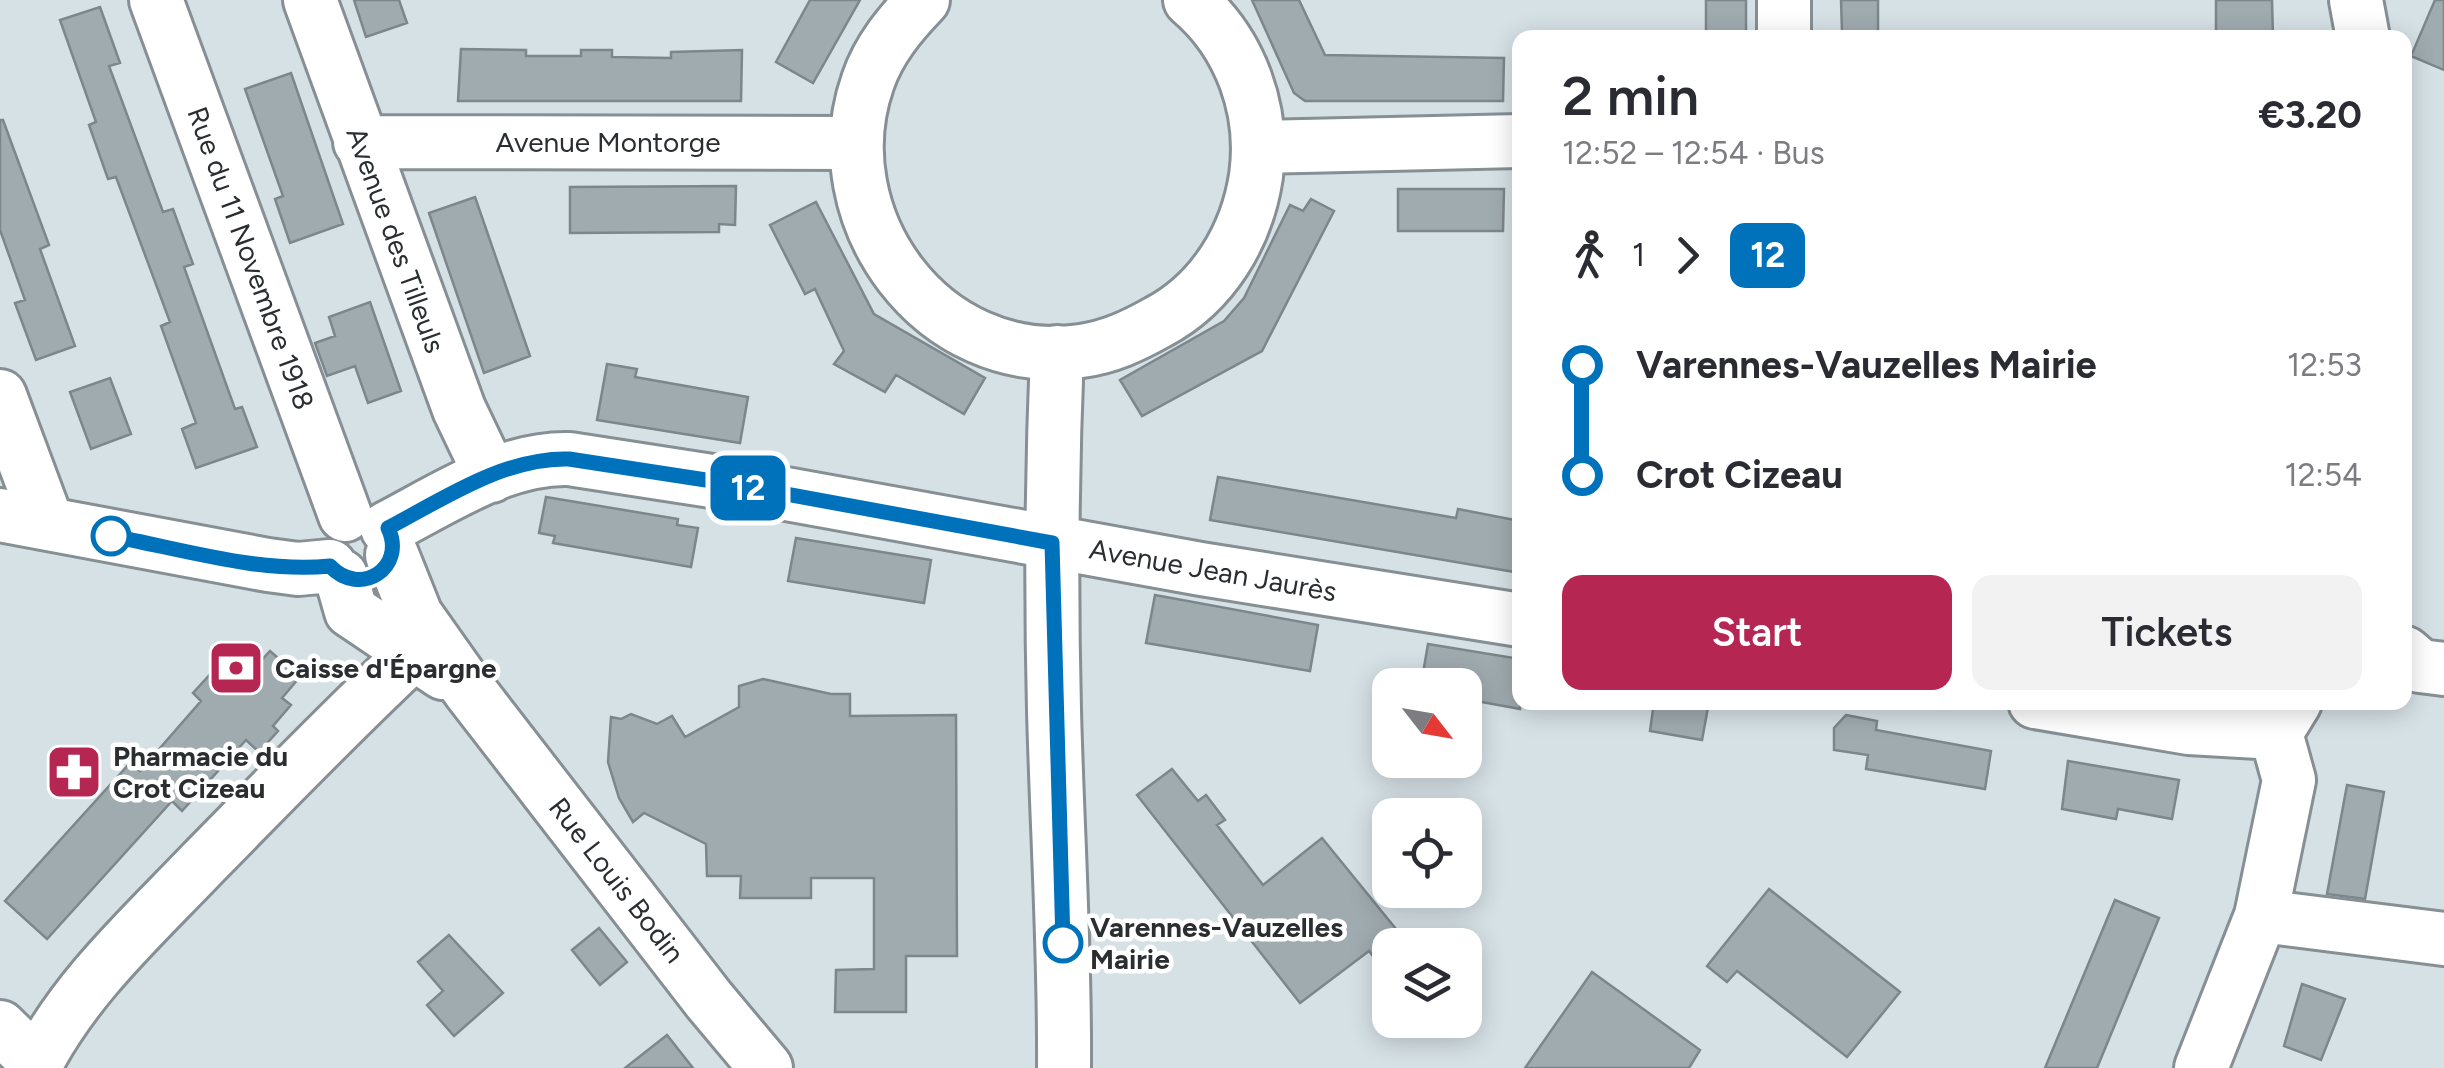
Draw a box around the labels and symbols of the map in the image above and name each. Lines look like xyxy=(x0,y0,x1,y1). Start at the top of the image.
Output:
street label: Rue du 11 Novembre 1918 xyxy=(180,102,322,414)
street label: Avenue des Tilleuls xyxy=(339,123,453,357)
street label: Avenue Montorge xyxy=(495,125,721,159)
line badge: 12 xyxy=(703,456,793,520)
unlabelled marker xyxy=(92,517,130,555)
street label: Avenue Jean Jaurès xyxy=(1087,532,1339,608)
bank icon: Caisse d'Épargne xyxy=(206,638,266,698)
place label: Caisse d'Épargne xyxy=(275,651,496,685)
north arrow xyxy=(1372,668,1482,778)
place label: Pharmacie du Crot Cizeau xyxy=(113,739,288,805)
pharmacy icon: Pharmacie du Crot Cizeau xyxy=(44,742,104,802)
street label: Rue Louis Bodin xyxy=(542,791,692,969)
place label: Varennes-Vauzelles Mairie xyxy=(1090,910,1343,976)
marker: Varennes-Vauzelles Mairie xyxy=(1044,924,1082,962)

